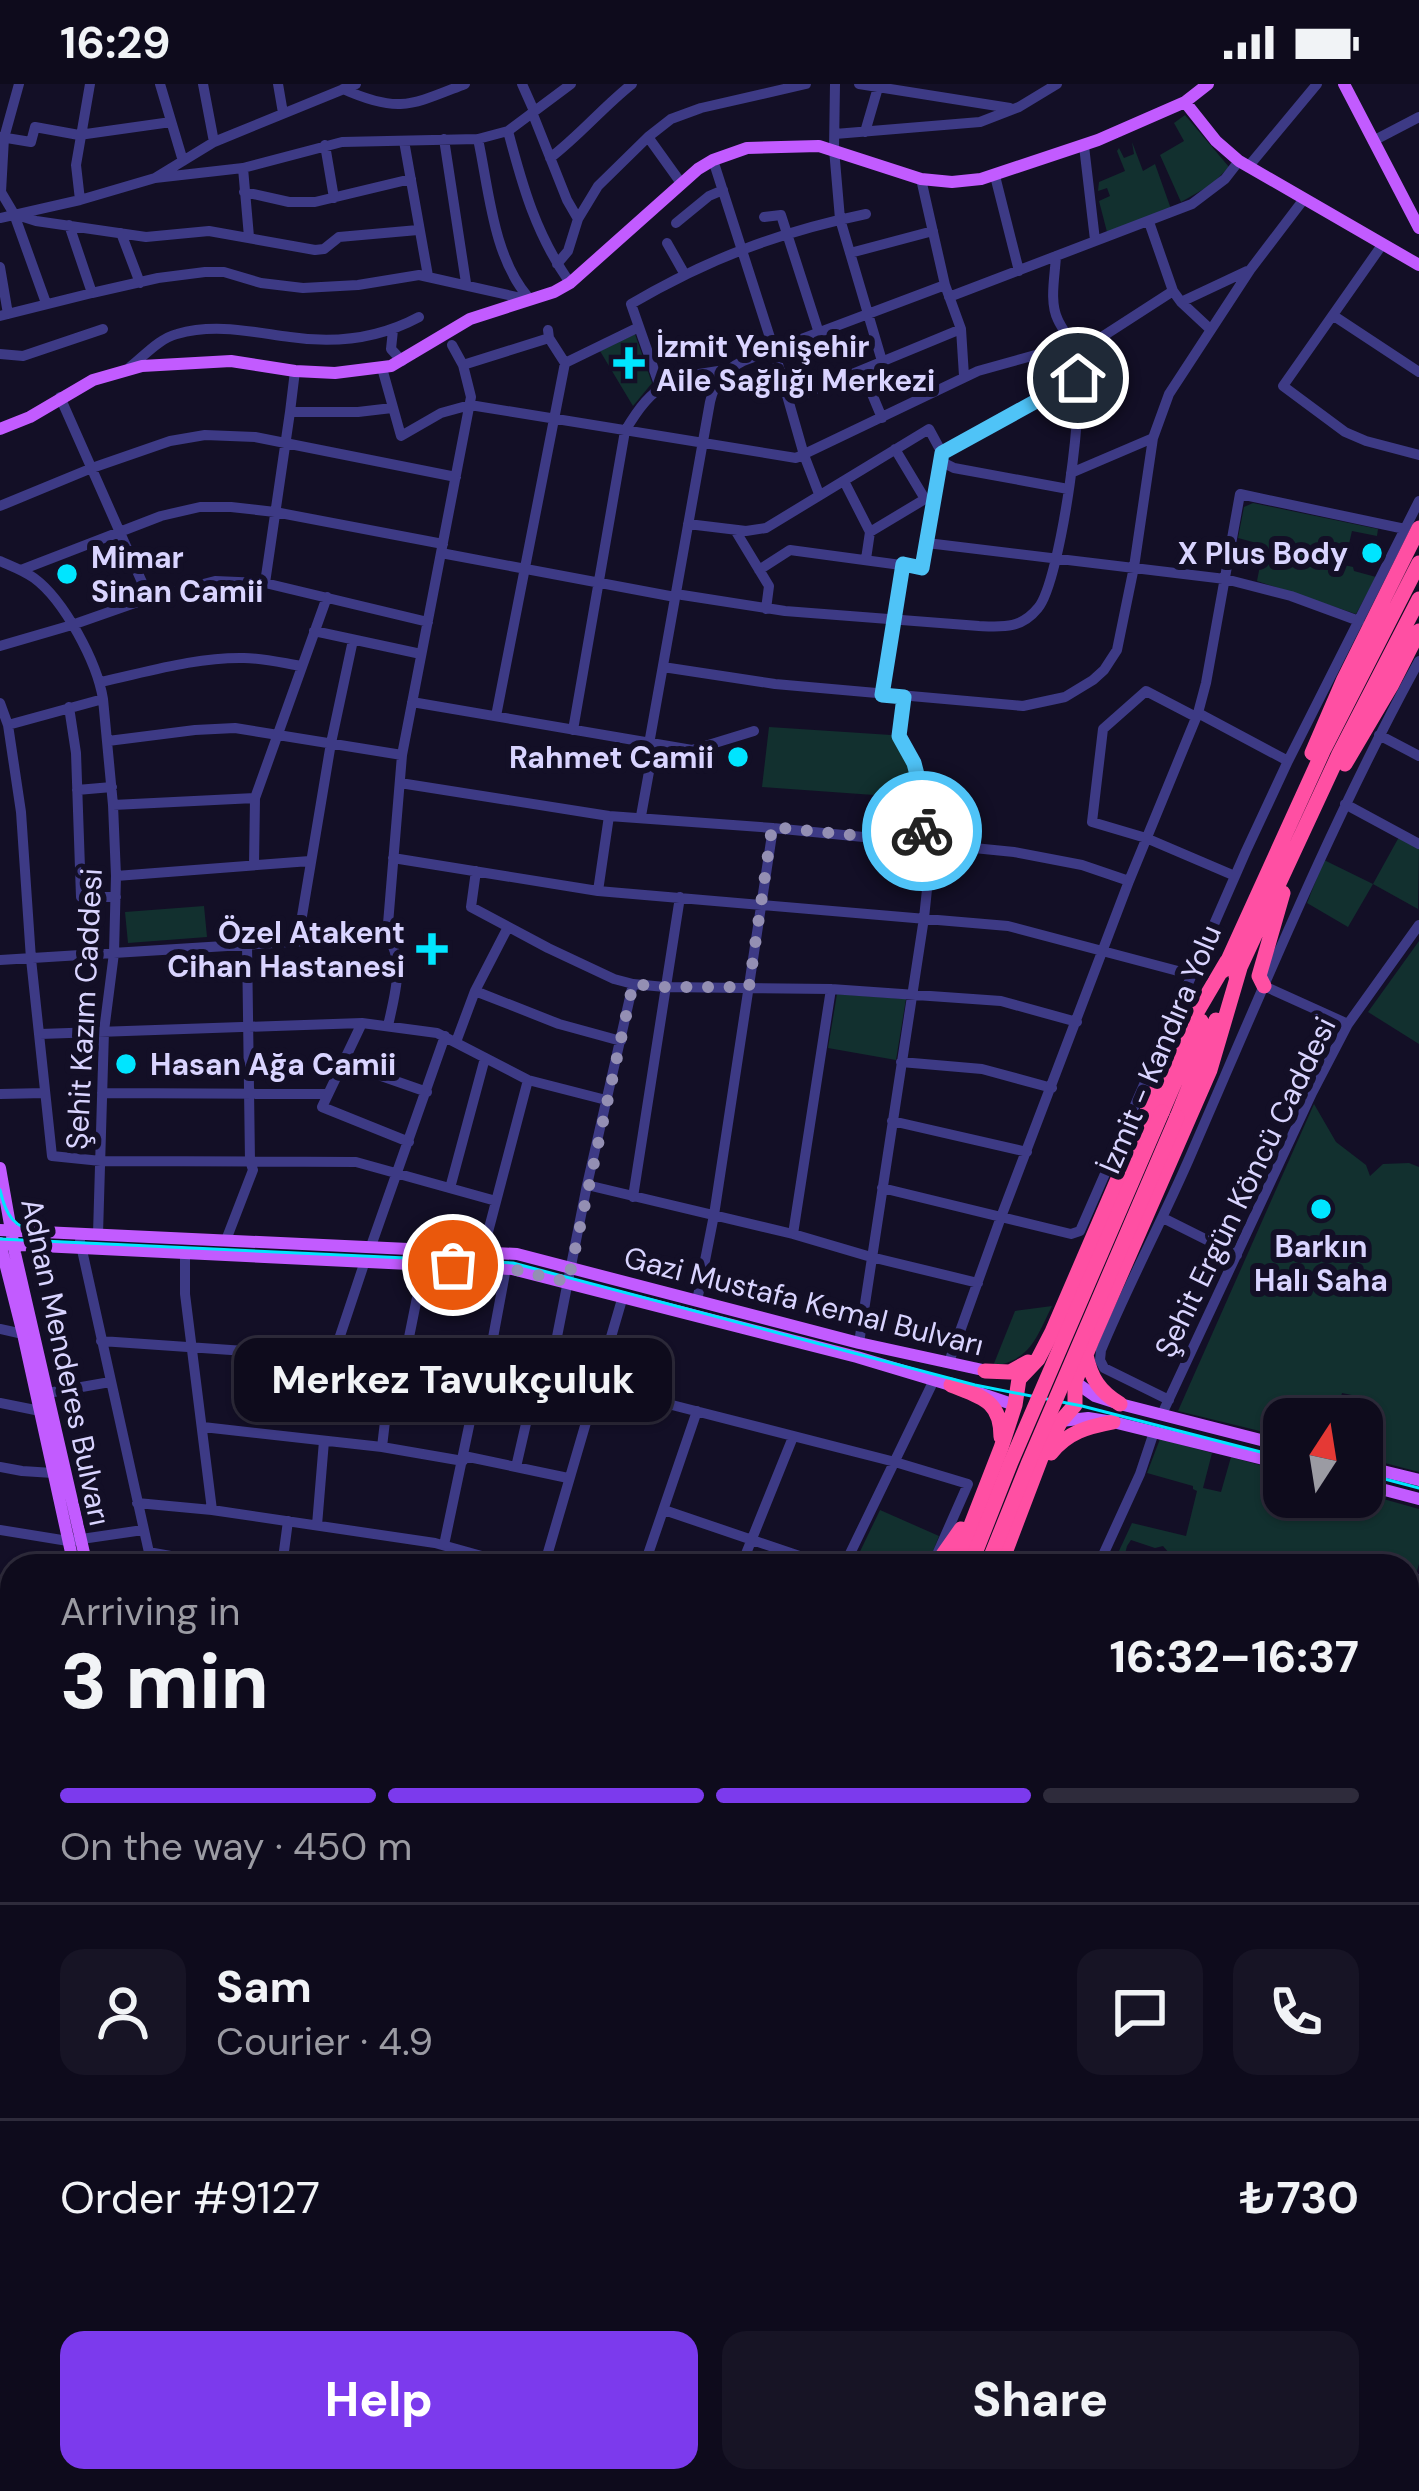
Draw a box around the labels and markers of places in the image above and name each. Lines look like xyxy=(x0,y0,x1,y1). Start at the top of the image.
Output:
place label: İzmit Yenişehir Aile Sağlığı Merkezi xyxy=(656,327,935,400)
pin xyxy=(1027,327,1129,429)
marker: İzmit Yenişehir Aile Sağlığı Merkezi xyxy=(613,347,645,379)
place label: X Plus Body xyxy=(1178,534,1348,573)
place label: Mimar Sinan Camii xyxy=(91,538,263,611)
marker: X Plus Body xyxy=(1359,540,1385,566)
marker: Mimar Sinan Camii xyxy=(54,561,80,587)
place label: Rahmet Camii xyxy=(509,738,714,777)
marker: Rahmet Camii xyxy=(725,744,751,770)
place label: Özel Atakent Cihan Hastanesi xyxy=(167,913,405,986)
marker: Özel Atakent Cihan Hastanesi xyxy=(416,933,448,965)
place label: Hasan Ağa Camii xyxy=(150,1045,396,1084)
marker: Hasan Ağa Camii xyxy=(113,1051,139,1077)
marker: Barkın Halı Saha xyxy=(1308,1196,1334,1222)
pin xyxy=(402,1214,504,1316)
place label: Barkın Halı Saha xyxy=(1254,1227,1388,1300)
callout: Merkez Tavukçuluk xyxy=(234,1337,672,1421)

